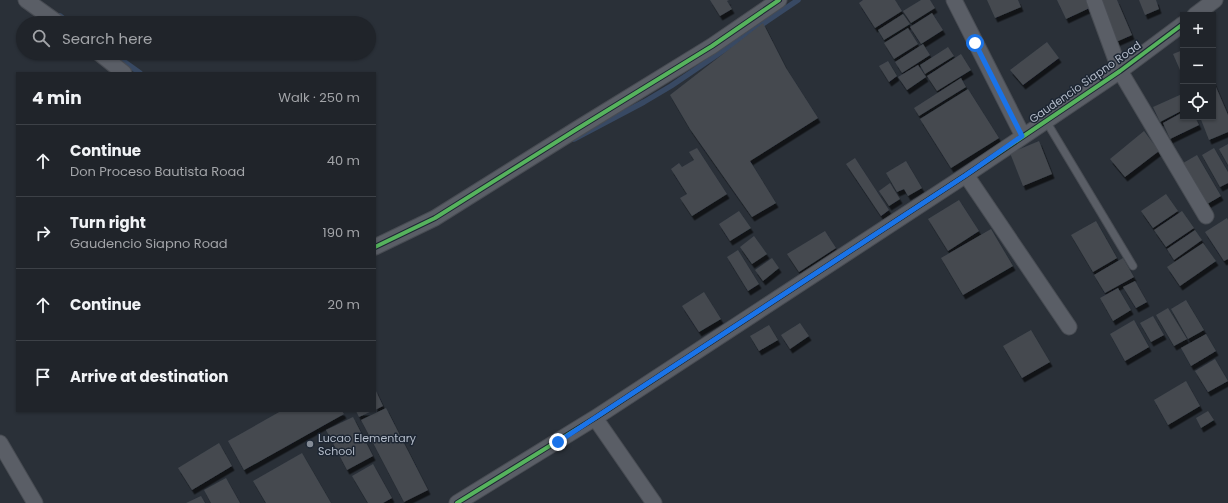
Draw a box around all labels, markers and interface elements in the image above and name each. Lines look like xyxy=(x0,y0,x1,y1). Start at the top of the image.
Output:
map controls xyxy=(1180,12,1216,120)
button: + xyxy=(1180,12,1216,48)
search box xyxy=(16,16,376,60)
icon: search xyxy=(30,27,52,49)
text: Search here xyxy=(62,28,152,49)
route start xyxy=(966,34,984,52)
street label: Gaudencio Siapno Road xyxy=(1026,37,1144,127)
button: − xyxy=(1180,48,1216,84)
button: locate xyxy=(1180,84,1216,120)
text: 4 min xyxy=(32,86,82,110)
text: Walk · 250 m xyxy=(278,88,360,107)
text: Continue xyxy=(70,140,141,161)
icon: ahead xyxy=(32,150,54,172)
text: 40 m xyxy=(327,151,360,170)
text: Don Proceso Bautista Road xyxy=(70,162,245,181)
text: Turn right xyxy=(70,212,146,233)
icon: right xyxy=(32,222,54,244)
text: 190 m xyxy=(323,223,360,242)
text: Gaudencio Siapno Road xyxy=(70,234,228,253)
icon: ahead xyxy=(32,294,54,316)
text: Continue xyxy=(70,294,141,315)
text: 20 m xyxy=(327,295,360,314)
icon: arrive xyxy=(32,366,54,388)
text: Arrive at destination xyxy=(70,366,228,387)
place label: Lucao Elementary School xyxy=(318,430,417,459)
route end xyxy=(549,433,567,451)
marker: Lucao Elementary School xyxy=(305,439,315,449)

